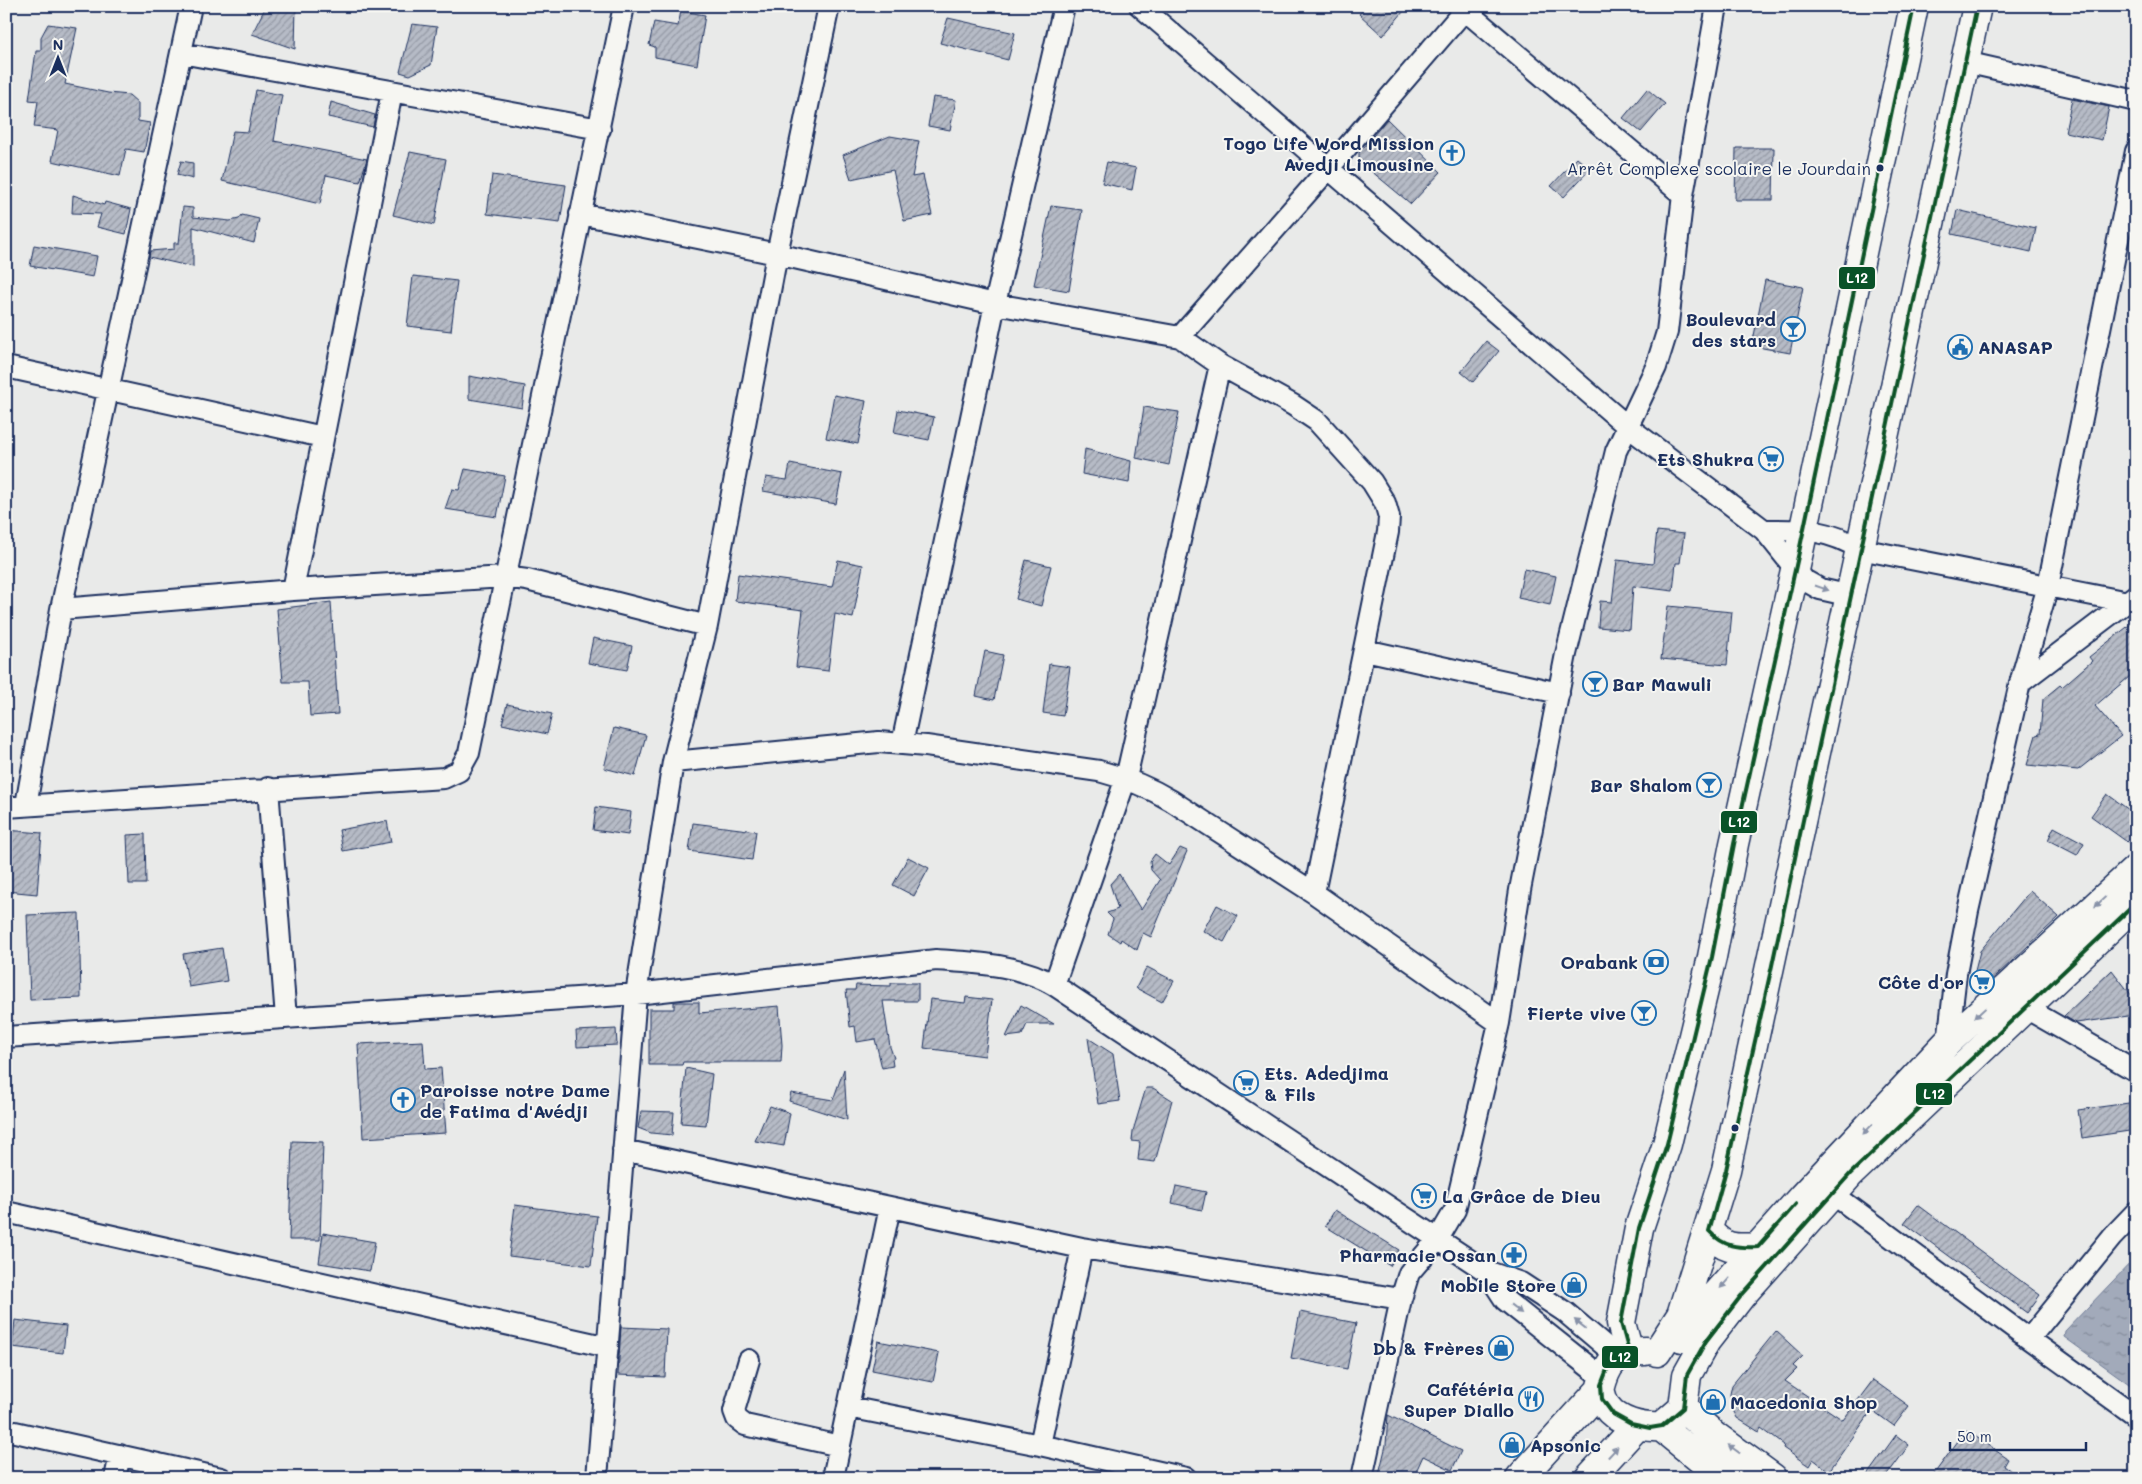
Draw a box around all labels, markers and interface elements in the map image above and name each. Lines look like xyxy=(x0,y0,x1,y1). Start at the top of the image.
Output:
north arrow xyxy=(32,32,82,82)
text: N xyxy=(53,35,63,54)
place label: Togo Life Word Mission Avedji Limousine xyxy=(1223,131,1434,176)
church icon: Togo Life Word Mission Avedji Limousine xyxy=(1439,140,1465,166)
place label: Arrêt Complexe scolaire le Jourdain xyxy=(1567,157,1871,179)
marker: Arrêt Complexe scolaire le Jourdain xyxy=(1875,163,1885,173)
line badge: L12 xyxy=(1838,266,1876,290)
text: L12 xyxy=(1846,268,1868,287)
place label: Boulevard des stars xyxy=(1685,307,1776,352)
bar icon: Boulevard des stars xyxy=(1780,316,1806,342)
public building icon: ANASAP xyxy=(1947,334,1973,360)
place label: ANASAP xyxy=(1978,335,2053,359)
supermarket icon: Ets Shukra xyxy=(1758,446,1784,472)
place label: Ets Shukra xyxy=(1657,447,1754,471)
one-way arrow xyxy=(1815,585,1830,593)
bar icon: Bar Mawuli xyxy=(1582,671,1608,697)
place label: Bar Mawuli xyxy=(1612,672,1712,696)
bar icon: Bar Shalom xyxy=(1696,772,1722,798)
place label: Bar Shalom xyxy=(1590,773,1692,797)
line badge: L12 xyxy=(1720,810,1758,834)
text: L12 xyxy=(1728,812,1750,831)
one-way arrow xyxy=(2094,896,2106,908)
bank icon: Orabank xyxy=(1643,949,1669,975)
place label: Orabank xyxy=(1560,950,1638,974)
supermarket icon: Côte d'or xyxy=(1969,969,1995,995)
place label: Côte d'or xyxy=(1878,970,1964,994)
bar icon: Fierte vive xyxy=(1631,1000,1657,1026)
place label: Fierte vive xyxy=(1527,1001,1626,1025)
one-way arrow xyxy=(1974,1007,1987,1018)
place label: Ets. Adedjima & Fils xyxy=(1264,1061,1389,1106)
supermarket icon: Ets. Adedjima & Fils xyxy=(1233,1070,1259,1096)
place label: Paroisse notre Dame de Fatima d'Avédji xyxy=(420,1078,610,1123)
line badge: L12 xyxy=(1915,1082,1953,1106)
text: L12 xyxy=(1923,1084,1945,1103)
church icon: Paroisse notre Dame de Fatima d'Avédji xyxy=(390,1087,416,1113)
unlabelled marker xyxy=(1730,1123,1740,1133)
one-way arrow xyxy=(1862,1123,1874,1135)
supermarket icon: La Grâce de Dieu xyxy=(1411,1183,1437,1209)
place label: La Grâce de Dieu xyxy=(1442,1184,1601,1208)
pharmacy icon: Pharmacie Ossan xyxy=(1501,1242,1527,1268)
place label: Pharmacie Ossan xyxy=(1339,1243,1496,1267)
shop icon: Mobile Store xyxy=(1561,1272,1587,1298)
place label: Mobile Store xyxy=(1441,1273,1556,1297)
one-way arrow xyxy=(1720,1277,1731,1290)
one-way arrow xyxy=(1509,1303,1522,1314)
one-way arrow xyxy=(1573,1319,1587,1329)
shop icon: Db & Frères xyxy=(1488,1335,1514,1361)
place label: Db & Frères xyxy=(1372,1336,1484,1360)
line badge: L12 xyxy=(1601,1345,1639,1369)
text: L12 xyxy=(1609,1347,1631,1366)
place label: Cafétéria Super Diallo xyxy=(1404,1377,1514,1422)
restaurant icon: Cafétéria Super Diallo xyxy=(1518,1386,1544,1412)
shop icon: Macedonia Shop xyxy=(1700,1389,1726,1415)
place label: Macedonia Shop xyxy=(1730,1390,1877,1414)
scale bar xyxy=(1950,1419,2086,1451)
text: 50 m xyxy=(1957,1426,1992,1446)
shop icon: Apsonic xyxy=(1499,1432,1525,1458)
place label: Apsonic xyxy=(1530,1433,1601,1457)
one-way arrow xyxy=(1727,1444,1740,1454)
one-way arrow xyxy=(1607,1446,1619,1458)

